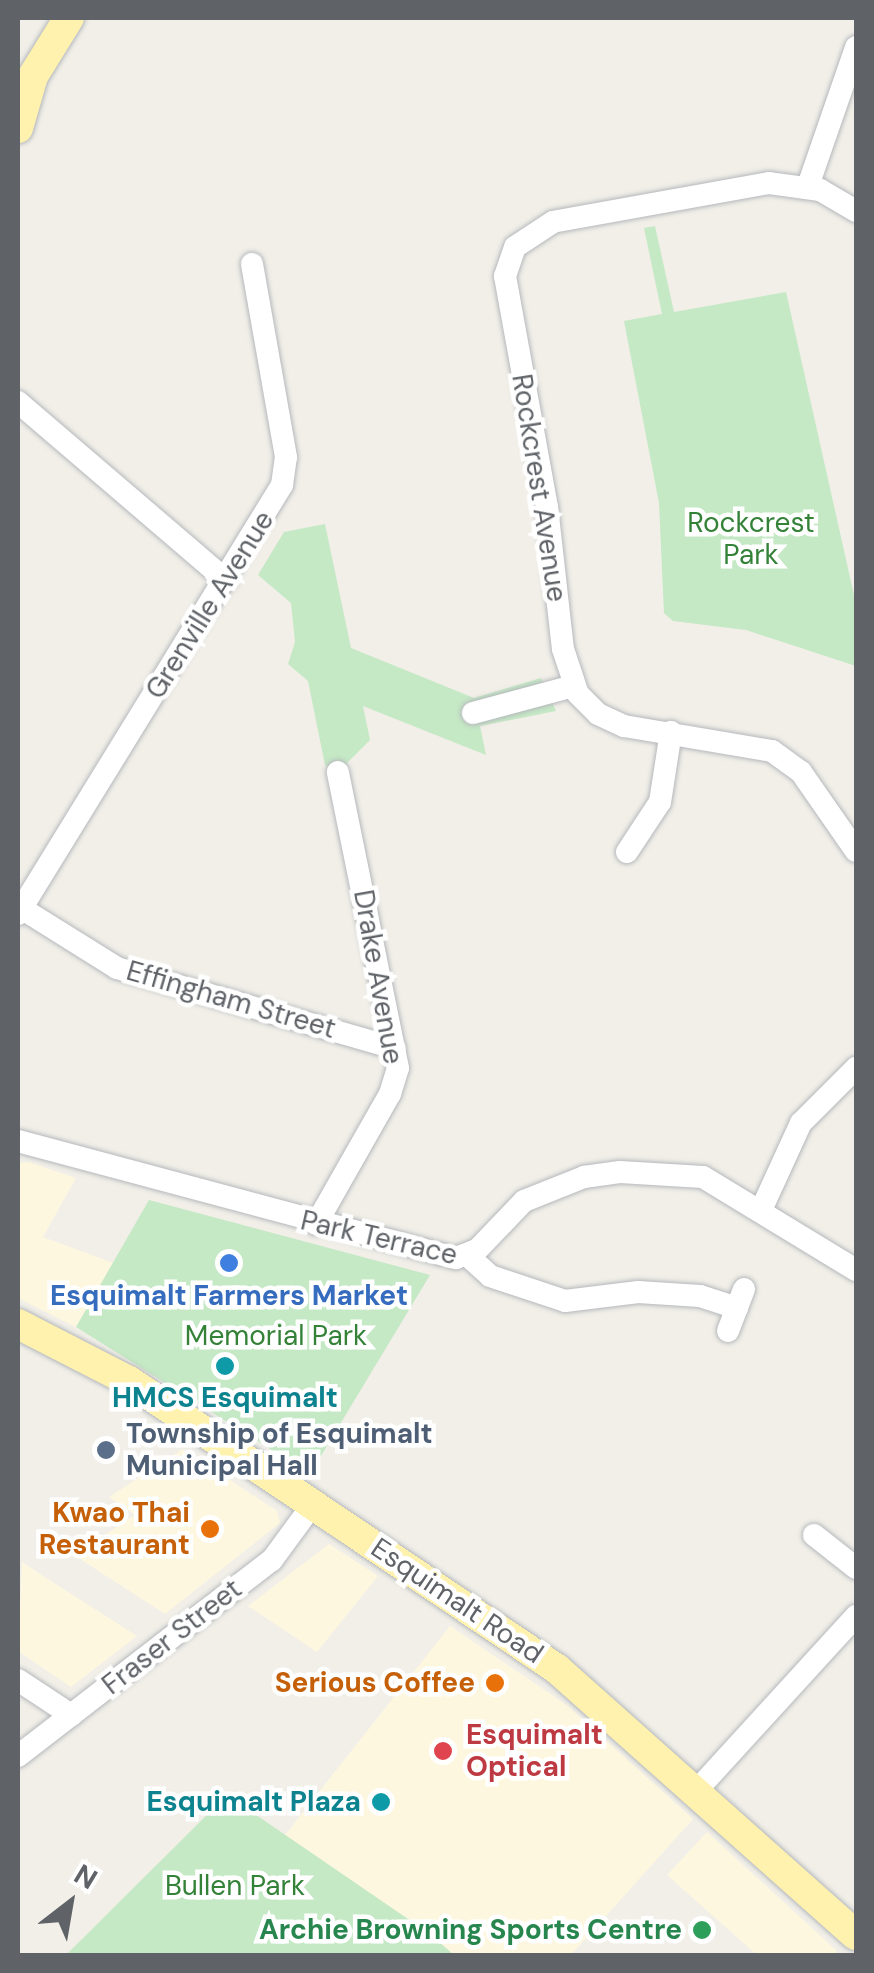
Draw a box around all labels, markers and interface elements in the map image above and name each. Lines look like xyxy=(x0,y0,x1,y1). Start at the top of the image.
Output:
street label: Rockcrest Avenue xyxy=(504,372,574,604)
street label: Grenville Avenue xyxy=(139,505,281,705)
park label: Rockcrest Park xyxy=(687,506,815,572)
street label: Drake Avenue xyxy=(346,887,410,1067)
street label: Effingham Street xyxy=(123,954,339,1046)
street label: Park Terrace xyxy=(297,1204,461,1272)
marker: Esquimalt Farmers Market xyxy=(218,1252,240,1274)
place label: Esquimalt Farmers Market xyxy=(50,1279,408,1313)
park label: Memorial Park xyxy=(185,1319,367,1353)
marker: HMCS Esquimalt xyxy=(214,1355,236,1377)
place label: HMCS Esquimalt xyxy=(112,1381,338,1415)
place label: Township of Esquimalt Municipal Hall xyxy=(126,1417,433,1483)
marker: Township of Esquimalt Municipal Hall xyxy=(95,1439,117,1461)
place label: Kwao Thai Restaurant xyxy=(39,1496,190,1562)
marker: Kwao Thai Restaurant xyxy=(199,1518,221,1540)
street label: Esquimalt Road xyxy=(365,1531,549,1671)
street label: Fraser Street xyxy=(96,1572,248,1702)
place label: Serious Coffee xyxy=(275,1666,475,1700)
marker: Serious Coffee xyxy=(484,1672,506,1694)
place label: Esquimalt Optical xyxy=(466,1718,603,1784)
marker: Esquimalt Optical xyxy=(430,1738,456,1764)
place label: Esquimalt Plaza xyxy=(146,1785,361,1819)
marker: Esquimalt Plaza xyxy=(370,1791,392,1813)
north arrow xyxy=(20,1853,120,1953)
text: N xyxy=(67,1856,104,1898)
park label: Bullen Park xyxy=(165,1869,305,1903)
place label: Archie Browning Sports Centre xyxy=(259,1913,682,1947)
marker: Archie Browning Sports Centre xyxy=(691,1919,713,1941)

